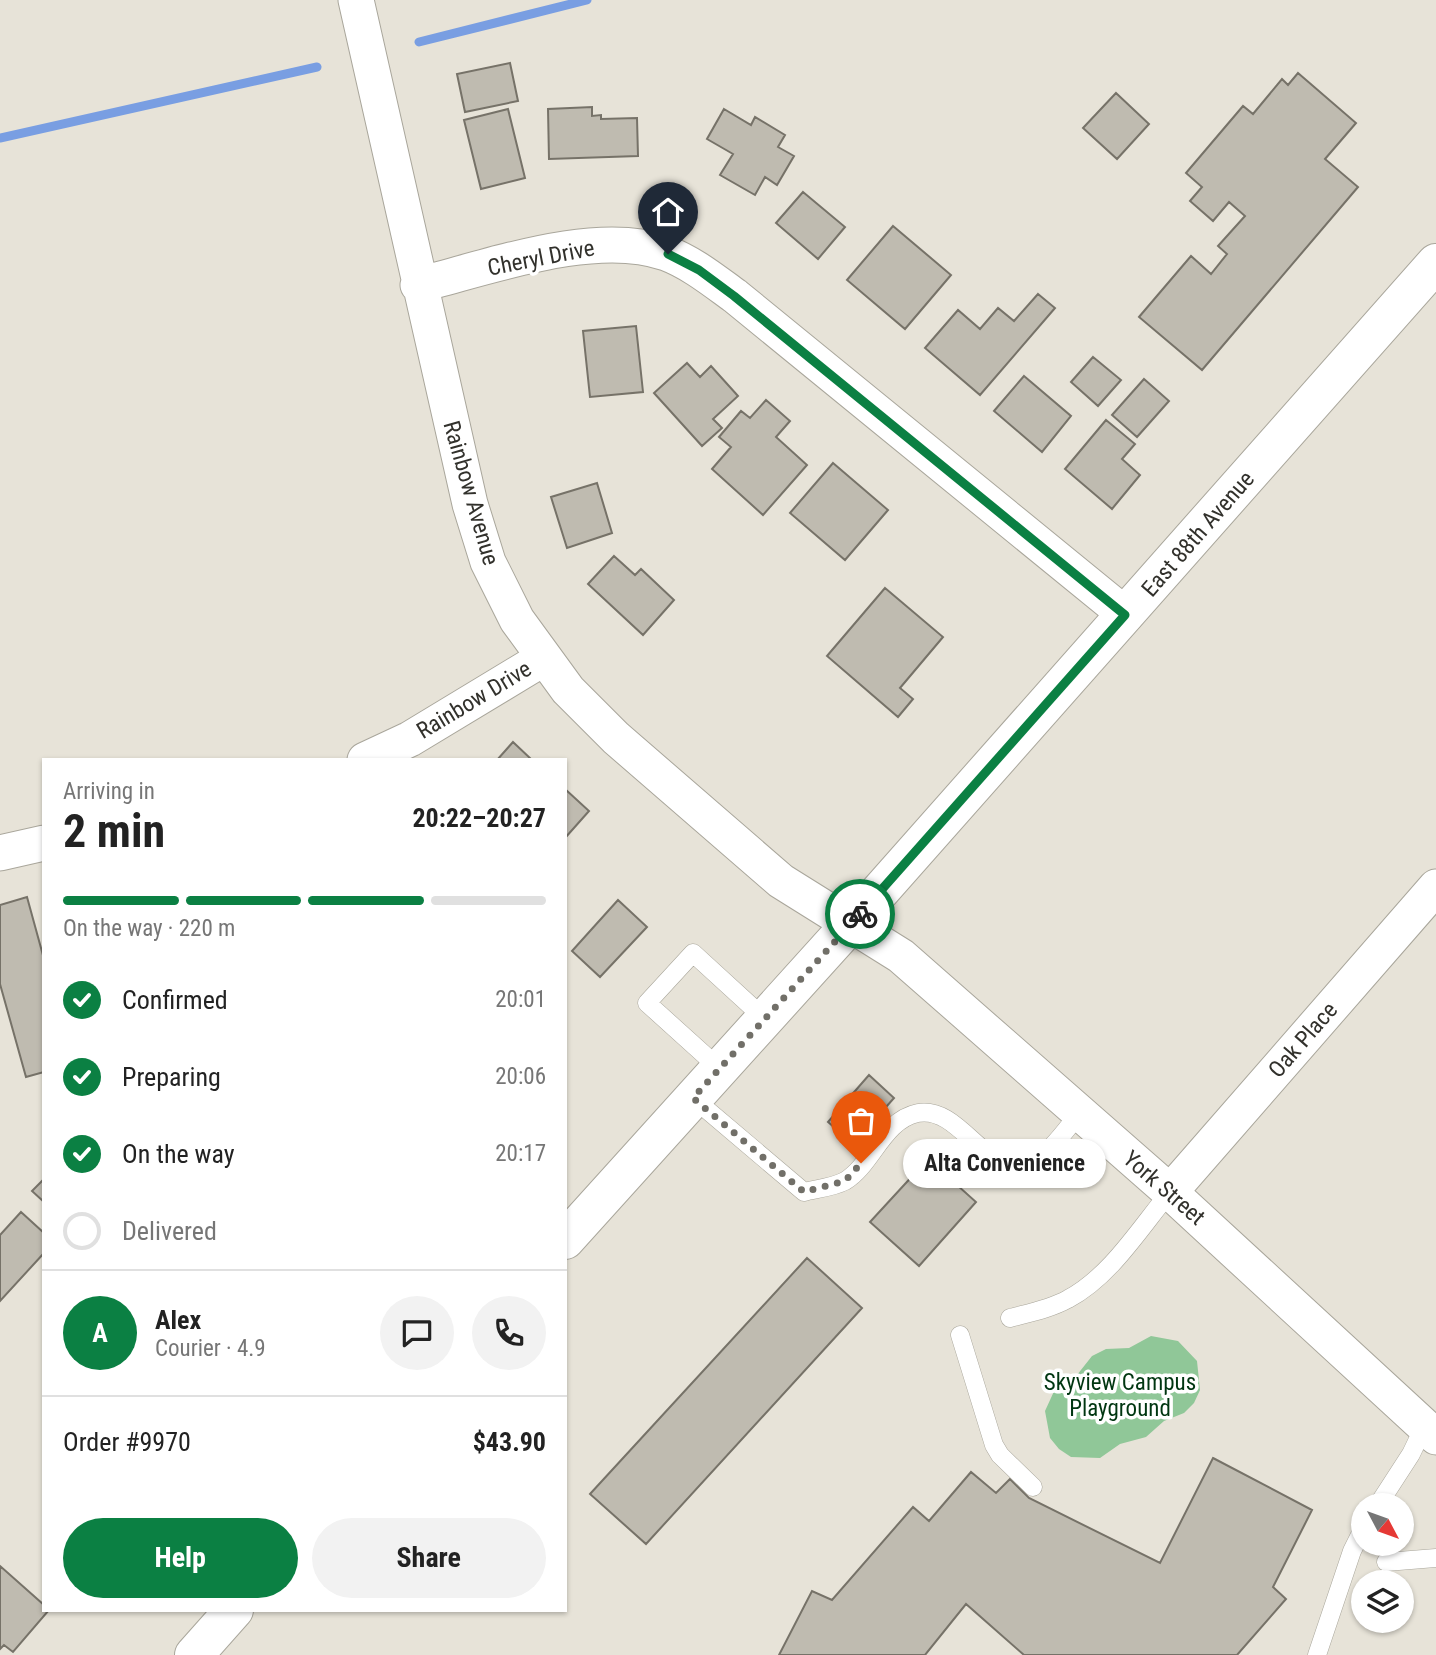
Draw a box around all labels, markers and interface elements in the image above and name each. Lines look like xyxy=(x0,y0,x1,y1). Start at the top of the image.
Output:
pin xyxy=(638,182,698,254)
icon: home xyxy=(649,193,687,231)
street label: Cheryl Drive xyxy=(485,234,597,282)
street label: Rainbow Avenue xyxy=(437,418,505,568)
street label: East 88th Avenue xyxy=(1136,466,1260,602)
street label: Rainbow Drive xyxy=(412,655,536,745)
text: Arriving in xyxy=(63,778,155,805)
text: 20:22–20:27 xyxy=(412,803,546,833)
text: 2 min xyxy=(63,804,165,858)
courier xyxy=(825,879,895,949)
icon: bike xyxy=(841,895,879,933)
text: On the way · 220 m xyxy=(63,915,235,942)
icon: check xyxy=(63,981,101,1019)
text: Confirmed xyxy=(122,985,228,1015)
text: 20:01 xyxy=(495,986,546,1013)
street label: Oak Place xyxy=(1263,997,1343,1083)
icon: check xyxy=(63,1058,101,1096)
text: Preparing xyxy=(122,1062,221,1092)
text: 20:06 xyxy=(495,1063,546,1090)
pin xyxy=(831,1091,891,1163)
icon: bag xyxy=(842,1102,880,1140)
icon: check xyxy=(63,1135,101,1173)
callout: Alta Convenience xyxy=(903,1138,1106,1188)
text: On the way xyxy=(122,1139,235,1169)
text: 20:17 xyxy=(495,1140,546,1167)
street label: York Street xyxy=(1118,1145,1210,1231)
text: Alta Convenience xyxy=(924,1150,1085,1177)
text: Delivered xyxy=(122,1216,217,1246)
button: chat xyxy=(380,1296,454,1370)
button: phone xyxy=(472,1296,546,1370)
text: Alex xyxy=(155,1305,201,1335)
text: A xyxy=(92,1318,108,1348)
text: Courier · 4.9 xyxy=(155,1335,266,1362)
park label: Skyview Campus Playground xyxy=(1044,1369,1196,1422)
text: Order #9970 xyxy=(63,1427,191,1457)
text: $43.90 xyxy=(473,1427,546,1457)
north arrow xyxy=(1351,1493,1414,1556)
map controls xyxy=(1351,1493,1414,1633)
button: Help xyxy=(63,1518,298,1598)
button: Share xyxy=(312,1518,546,1598)
button: layers xyxy=(1351,1570,1414,1633)

